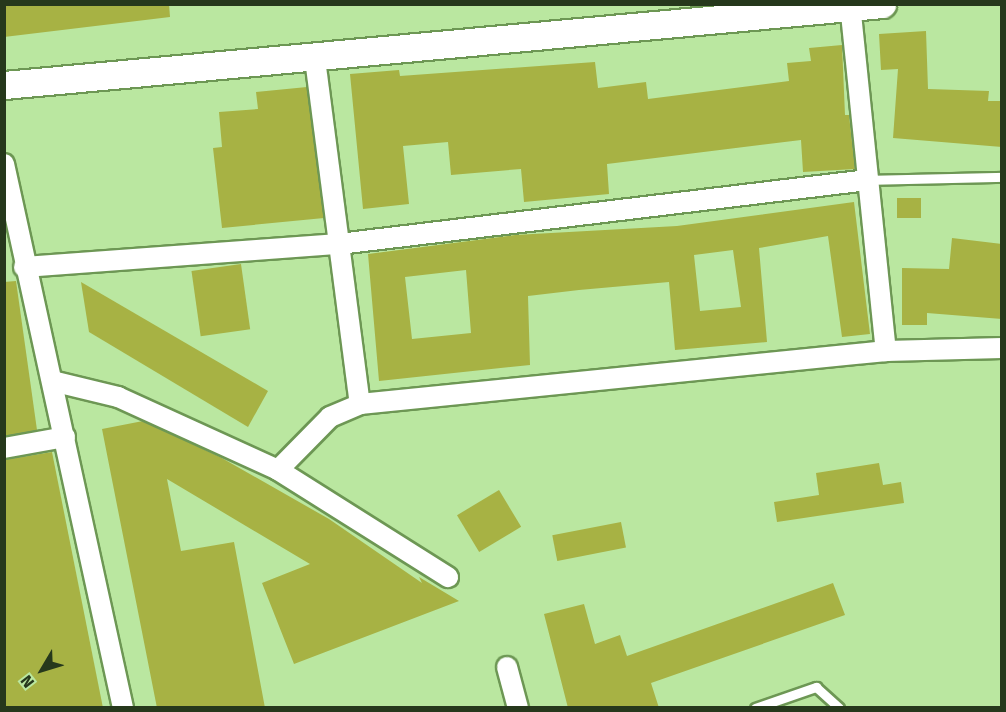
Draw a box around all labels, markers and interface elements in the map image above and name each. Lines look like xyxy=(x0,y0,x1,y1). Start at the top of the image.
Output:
north arrow xyxy=(12,640,72,700)
text: N xyxy=(17,671,38,691)

